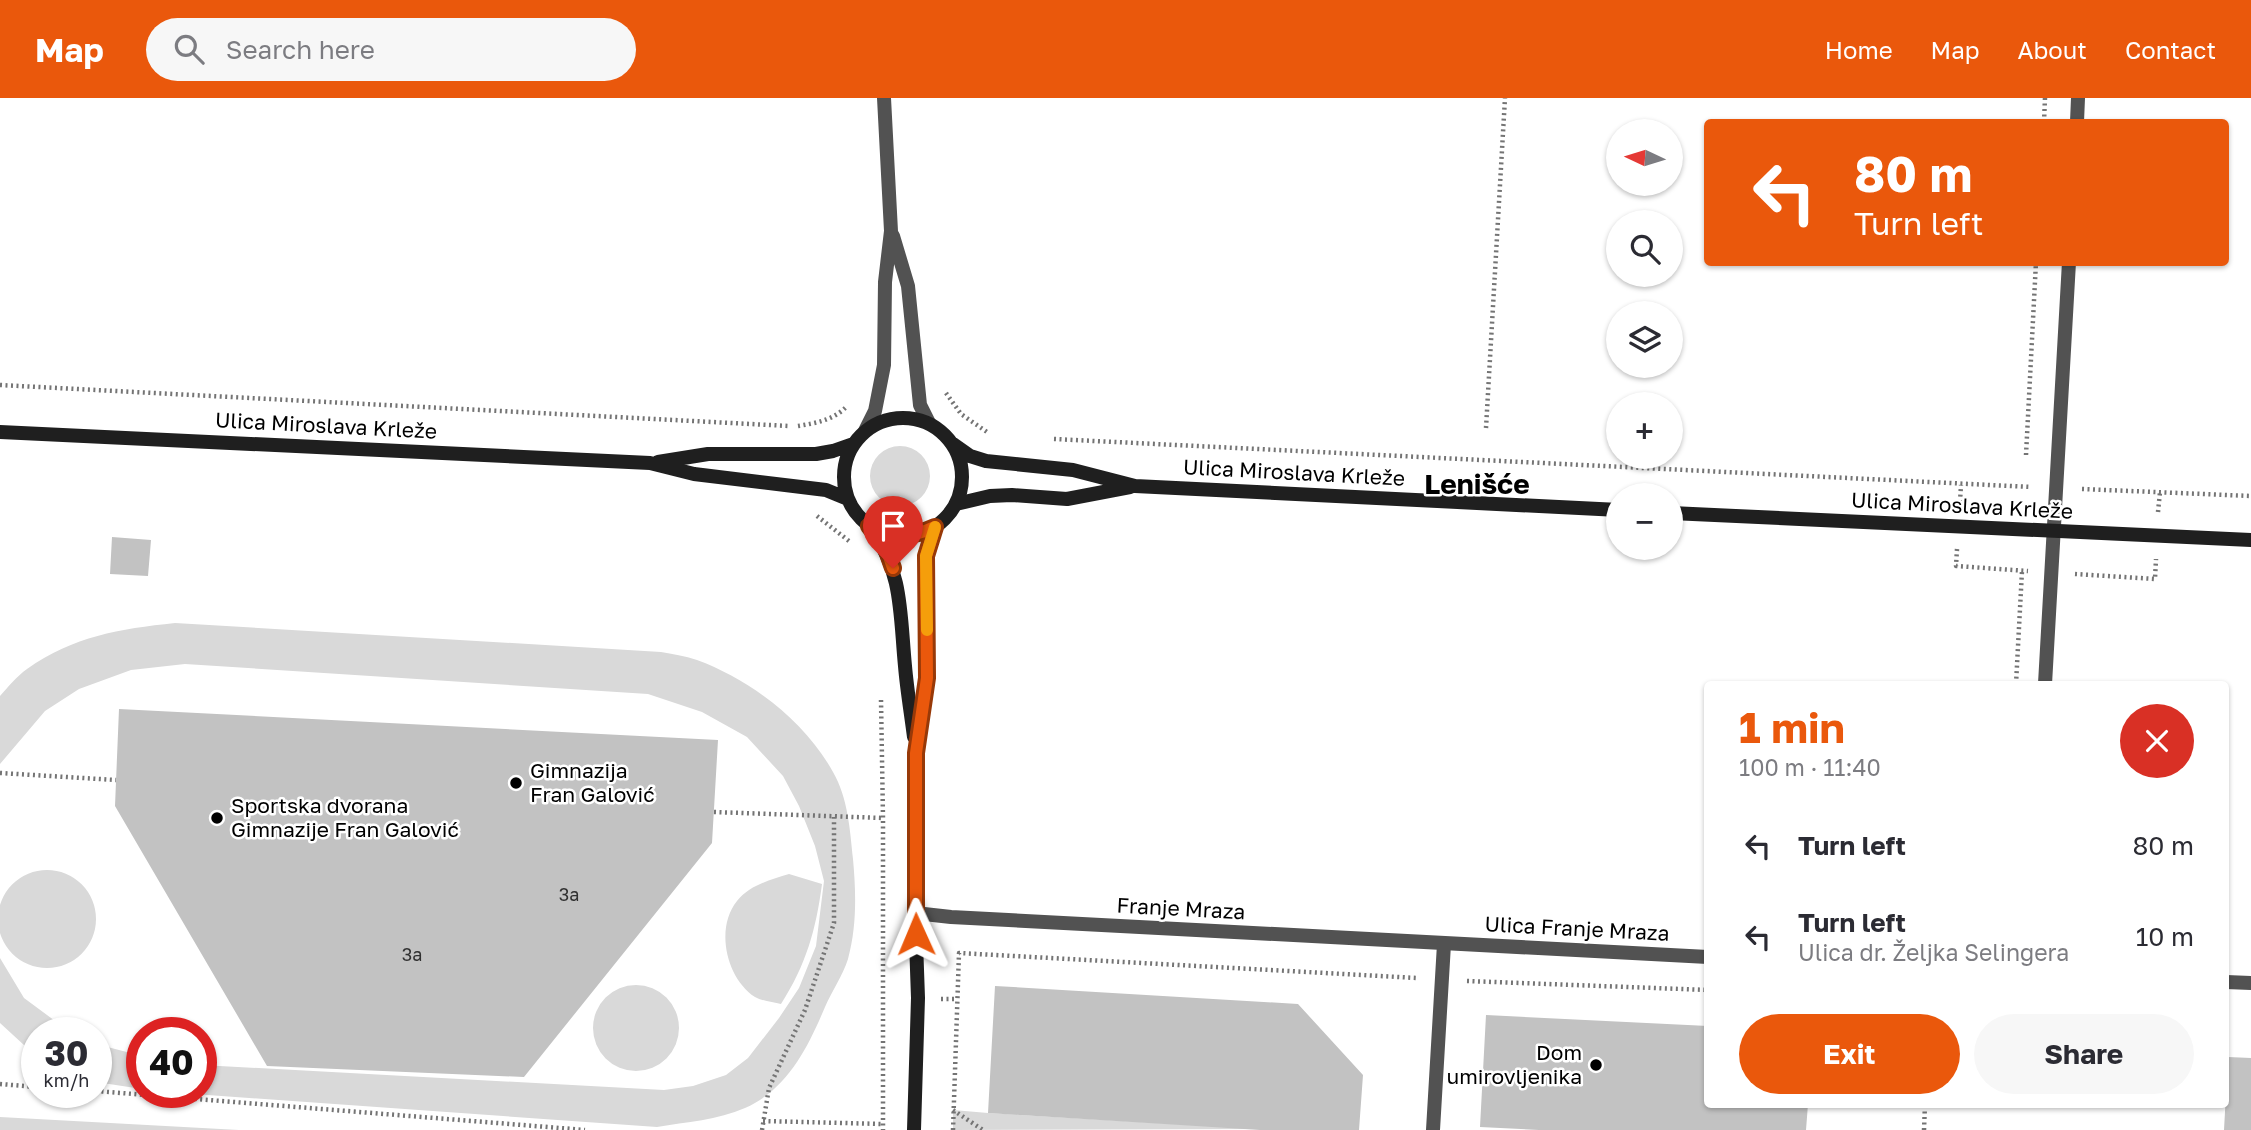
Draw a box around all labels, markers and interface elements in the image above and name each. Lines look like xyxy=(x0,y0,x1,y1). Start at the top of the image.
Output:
search box xyxy=(146,18,636,81)
text: Map xyxy=(35,30,104,69)
icon: search xyxy=(170,30,208,68)
text: Search here xyxy=(226,34,375,65)
text: Home xyxy=(1825,35,1893,64)
text: Map xyxy=(1931,35,1980,64)
text: About xyxy=(2018,35,2087,64)
text: Contact xyxy=(2125,35,2216,64)
north arrow xyxy=(1606,119,1684,196)
map controls xyxy=(1606,119,1683,560)
text: 80 m xyxy=(1854,144,1972,203)
icon: left xyxy=(1739,147,1830,238)
text: Turn left xyxy=(1854,204,1983,242)
button: search xyxy=(1606,210,1683,287)
button: layers xyxy=(1606,301,1683,378)
button: + xyxy=(1606,392,1683,469)
street label: Ulica Miroslava Krleže xyxy=(214,406,438,444)
street label: Ulica Miroslava Krleže xyxy=(1182,453,1406,491)
district label: Lenišće xyxy=(1424,467,1530,500)
button: − xyxy=(1606,483,1683,560)
street label: Ulica Miroslava Krleže xyxy=(1850,486,2074,524)
pin xyxy=(863,496,923,568)
icon: arrive xyxy=(874,507,912,545)
text: 1 min xyxy=(1739,702,1845,752)
button: close xyxy=(2120,704,2194,778)
text: 100 m · 11:40 xyxy=(1739,753,1881,781)
place label: Gimnazija Fran Galović xyxy=(530,757,655,807)
marker: Gimnazija Fran Galović xyxy=(508,775,524,791)
place label: Sportska dvorana Gimnazije Fran Galović xyxy=(231,792,459,842)
marker: Sportska dvorana Gimnazije Fran Galović xyxy=(209,810,225,826)
icon: left xyxy=(1739,827,1777,865)
text: Turn left xyxy=(1798,830,1906,861)
text: 80 m xyxy=(2133,830,2194,861)
house number: 3a xyxy=(559,883,579,905)
street label: Franje Mraza xyxy=(1116,892,1246,924)
position arrow xyxy=(879,897,953,971)
text: Turn left xyxy=(1798,907,1906,938)
street label: Ulica Franje Mraza xyxy=(1484,910,1670,946)
icon: left xyxy=(1739,918,1777,956)
text: 10 m xyxy=(2136,921,2194,952)
text: Ulica dr. Željka Selingera xyxy=(1798,938,2069,966)
house number: 3a xyxy=(402,943,422,965)
button: Exit xyxy=(1739,1014,1960,1094)
button: Share xyxy=(1974,1014,2194,1094)
speed limit sign: 40 xyxy=(126,1017,217,1108)
text: 30 xyxy=(44,1032,89,1074)
place label: Dom umirovljenika xyxy=(1447,1039,1582,1089)
marker: Dom umirovljenika xyxy=(1588,1057,1604,1073)
text: km/h xyxy=(44,1069,89,1091)

